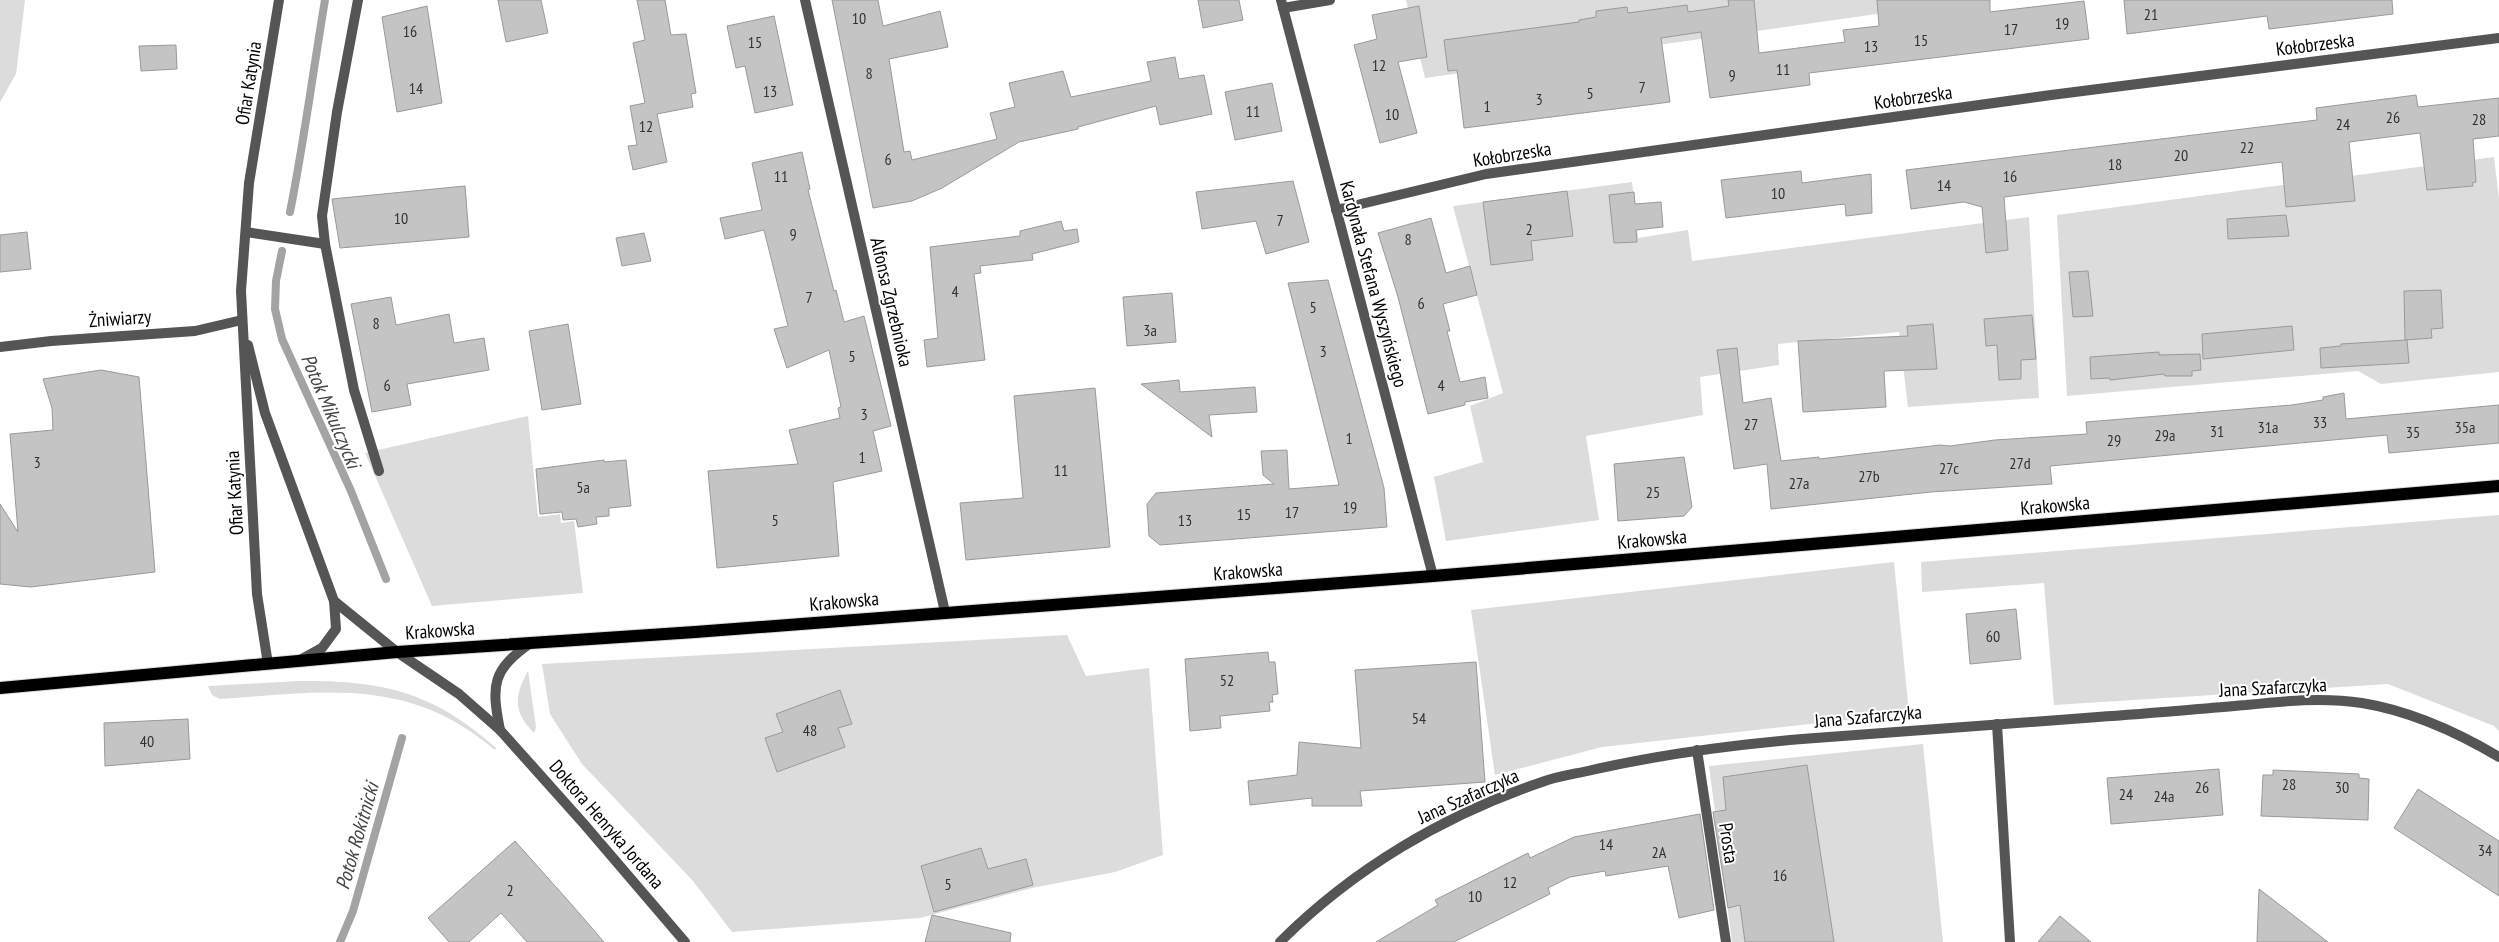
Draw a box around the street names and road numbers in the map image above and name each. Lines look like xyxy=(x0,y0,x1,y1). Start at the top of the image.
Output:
street label: Kołobrzeska xyxy=(2274,27,2356,61)
street label: Ofiar Katynia xyxy=(230,39,266,127)
street label: Kołobrzeska xyxy=(1872,80,1954,114)
street label: Kołobrzeska xyxy=(1471,136,1553,172)
street label: Kardynała Stefana Wyszyńskiego xyxy=(1335,178,1413,390)
street label: Alfonsa Zgrzebnioka xyxy=(865,235,919,369)
street label: Żniwiarzy xyxy=(88,304,153,332)
street label: Ofiar Katynia xyxy=(220,450,248,536)
street label: Krakowska xyxy=(2019,490,2091,520)
street label: Krakowska xyxy=(1616,524,1688,554)
street label: Krakowska xyxy=(1212,557,1284,585)
street label: Krakowska xyxy=(808,586,880,616)
street label: Krakowska xyxy=(404,616,476,644)
street label: Jana Szafarczyka xyxy=(2218,672,2327,702)
street label: Jana Szafarczyka xyxy=(1812,699,1923,733)
street label: Doktora Henryka Jordana xyxy=(544,755,670,893)
street label: Jana Szafarczyka xyxy=(1413,763,1522,829)
street label: Prosta xyxy=(1714,821,1744,865)

